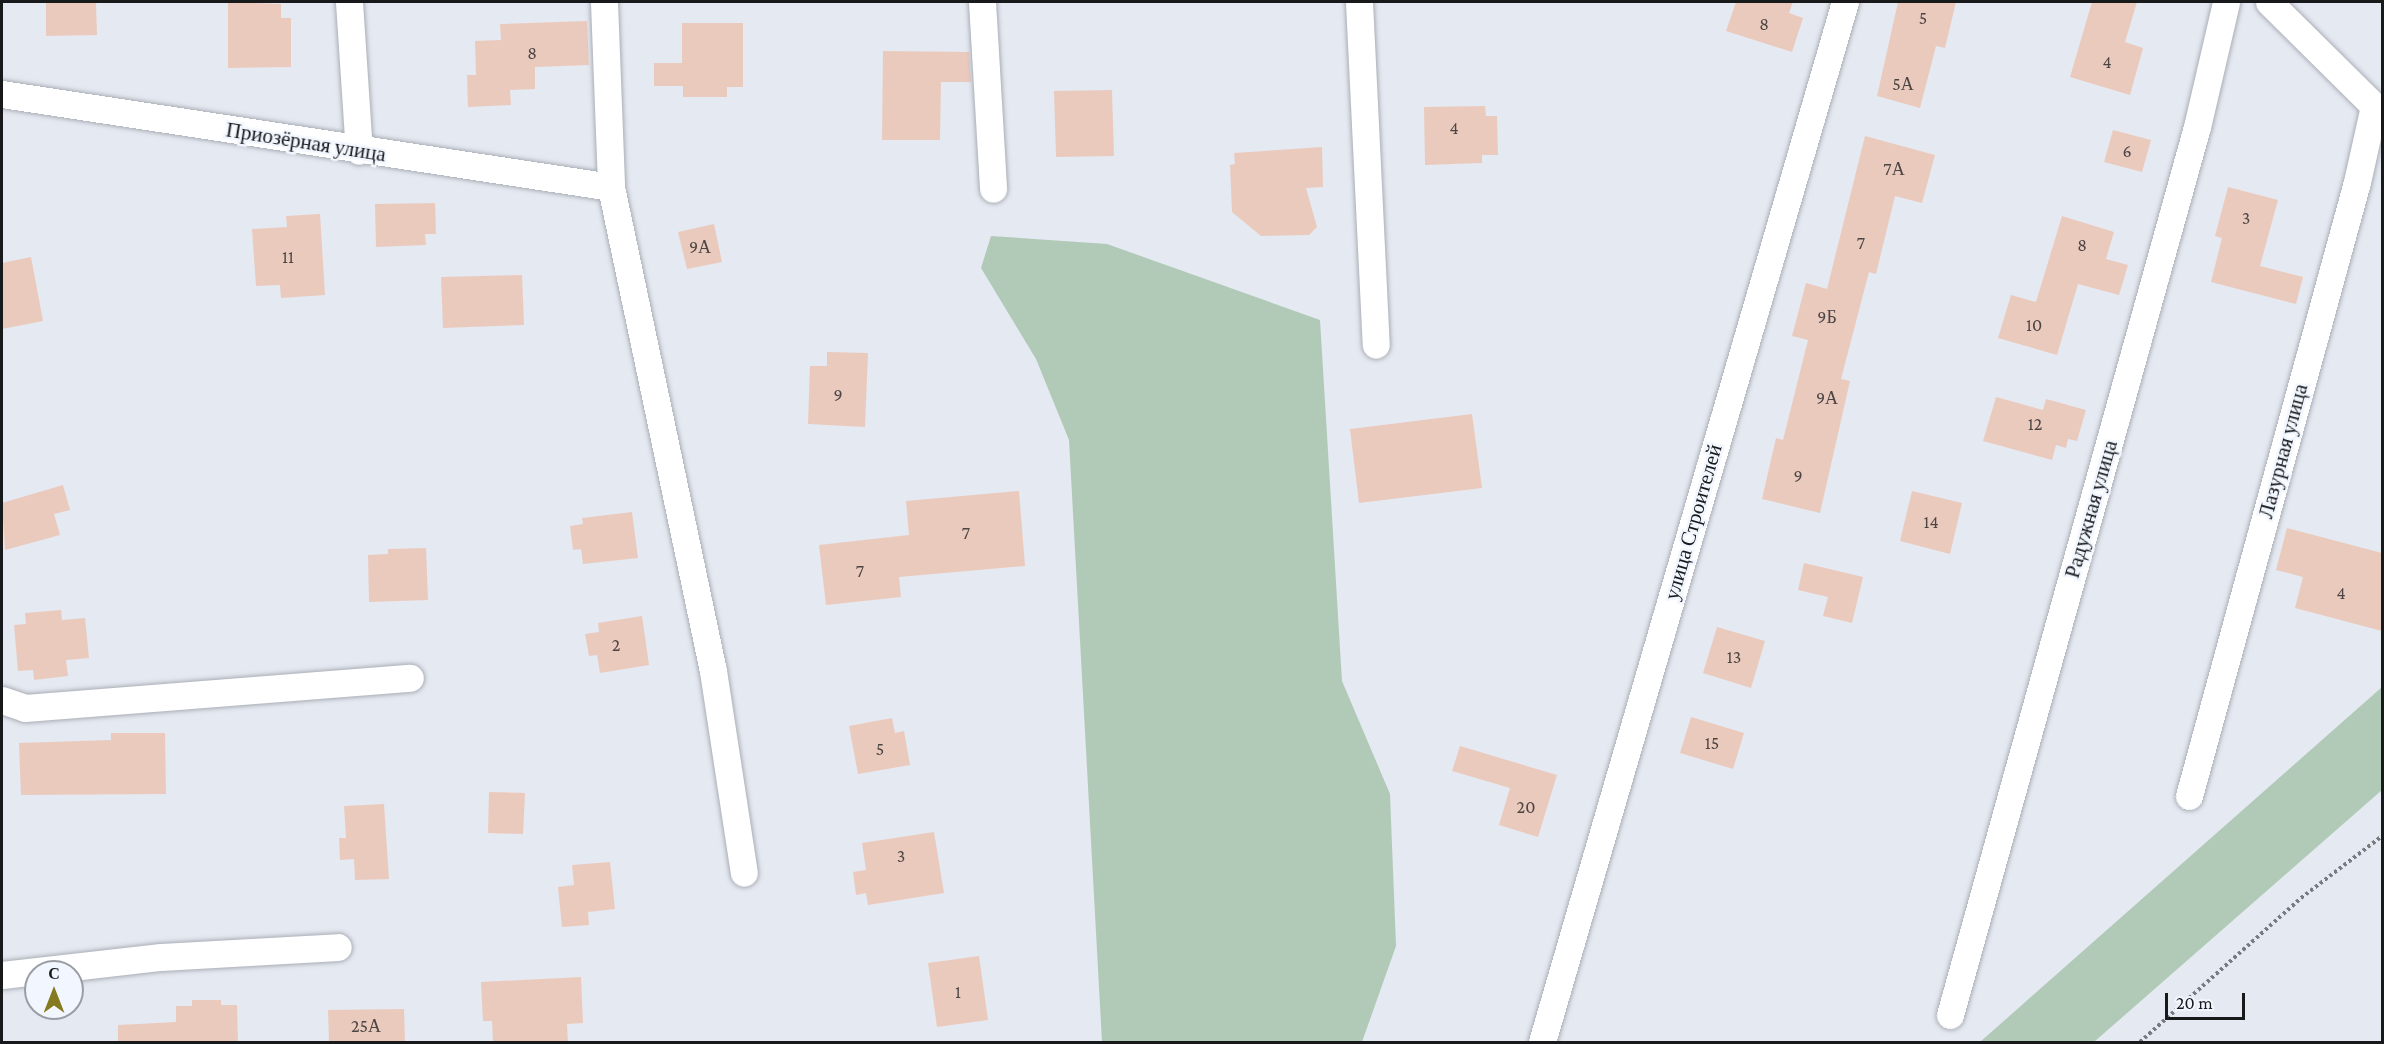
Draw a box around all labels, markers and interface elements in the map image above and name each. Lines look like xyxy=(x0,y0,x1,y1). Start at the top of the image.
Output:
house number: 5 xyxy=(1919,7,1927,29)
house number: 8 xyxy=(1759,13,1769,35)
house number: 8 xyxy=(527,42,537,64)
house number: 4 xyxy=(2102,51,2112,73)
house number: 5А xyxy=(1892,73,1914,95)
street label: Приозёрная улица xyxy=(224,117,388,167)
house number: 4 xyxy=(1449,117,1459,139)
house number: 6 xyxy=(2122,140,2132,162)
house number: 7А xyxy=(1883,158,1905,180)
house number: 3 xyxy=(2242,207,2250,229)
house number: 7 xyxy=(1857,232,1865,254)
house number: 8 xyxy=(2077,234,2087,256)
house number: 9А xyxy=(689,236,711,258)
house number: 11 xyxy=(282,246,294,268)
house number: 9Б xyxy=(1817,306,1837,328)
house number: 10 xyxy=(2026,314,2042,336)
street label: Лазурная улица xyxy=(2253,381,2313,521)
house number: 9 xyxy=(833,384,843,406)
house number: 9А xyxy=(1816,387,1838,409)
house number: 12 xyxy=(2028,413,2042,435)
street label: Радужная улица xyxy=(2059,437,2123,581)
street label: улица Строителей xyxy=(1659,441,1727,603)
house number: 9 xyxy=(1793,465,1803,487)
house number: 14 xyxy=(1923,511,1939,533)
house number: 7 xyxy=(962,522,970,544)
house number: 7 xyxy=(856,560,864,582)
house number: 4 xyxy=(2336,582,2346,604)
house number: 2 xyxy=(612,634,620,656)
house number: 13 xyxy=(1727,646,1741,668)
house number: 15 xyxy=(1705,732,1719,754)
house number: 5 xyxy=(876,738,884,760)
house number: 20 xyxy=(1517,796,1535,818)
house number: 3 xyxy=(897,845,905,867)
north arrow xyxy=(24,960,84,1020)
text: С xyxy=(48,965,60,982)
house number: 1 xyxy=(955,981,961,1003)
scale bar xyxy=(2168,981,2248,1019)
text: 20 m xyxy=(2176,993,2213,1013)
house number: 25А xyxy=(351,1015,381,1037)

